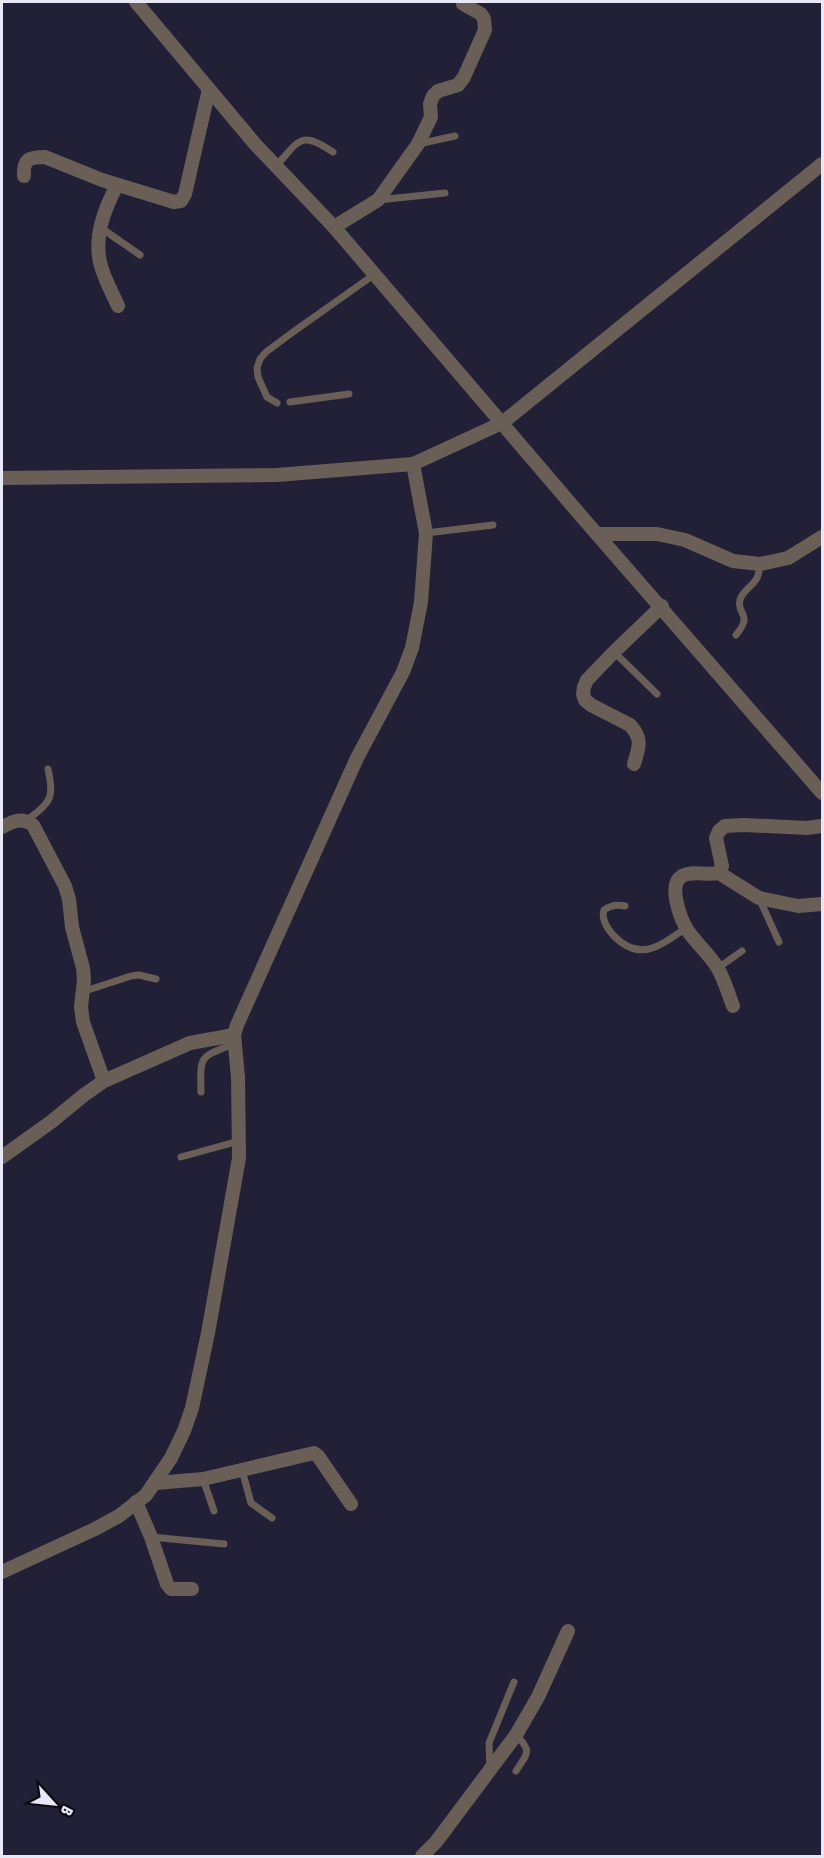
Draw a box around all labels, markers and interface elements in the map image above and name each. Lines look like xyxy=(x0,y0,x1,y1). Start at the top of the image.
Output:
north arrow xyxy=(24,1774,84,1834)
text: B xyxy=(57,1803,77,1819)

